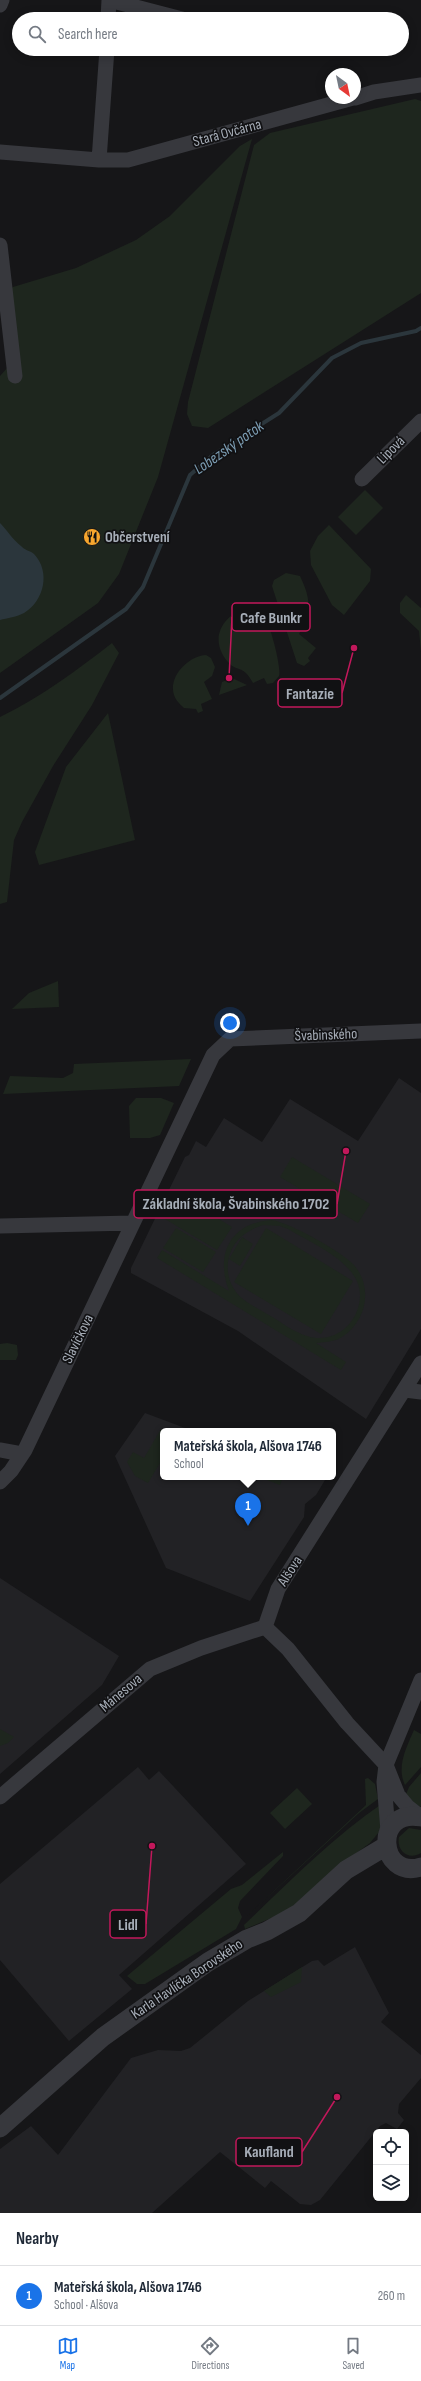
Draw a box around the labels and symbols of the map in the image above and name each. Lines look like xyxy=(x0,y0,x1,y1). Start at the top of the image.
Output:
north arrow xyxy=(325,68,361,104)
street label: Stará Ovčárna xyxy=(191,115,264,151)
water label: Lobezský potok xyxy=(190,416,268,479)
street label: Lipová xyxy=(373,432,409,468)
restaurant icon: Občerstvení xyxy=(82,527,102,547)
place label: Občerstvení xyxy=(105,528,171,547)
callout: Cafe Bunkr xyxy=(232,603,310,631)
text: Cafe Bunkr xyxy=(240,609,302,628)
callout: Fantazie xyxy=(278,679,342,707)
text: Fantazie xyxy=(286,685,334,704)
your location xyxy=(220,1013,240,1033)
street label: Švabinského xyxy=(294,1024,358,1046)
callout: Základní škola, Švabinského 1702 xyxy=(134,1190,337,1218)
text: Základní škola, Švabinského 1702 xyxy=(143,1195,329,1214)
street label: Slavíčkova xyxy=(58,1311,98,1367)
pin: 1 xyxy=(235,1493,261,1526)
street label: Alšova xyxy=(273,1552,307,1591)
street label: Mánesova xyxy=(96,1670,146,1716)
callout: Lidl xyxy=(110,1910,146,1938)
text: Lidl xyxy=(118,1916,138,1935)
street label: Karla Havlíčka Borovského xyxy=(127,1935,247,2023)
callout: Kaufland xyxy=(236,2138,302,2166)
text: Kaufland xyxy=(244,2143,294,2162)

